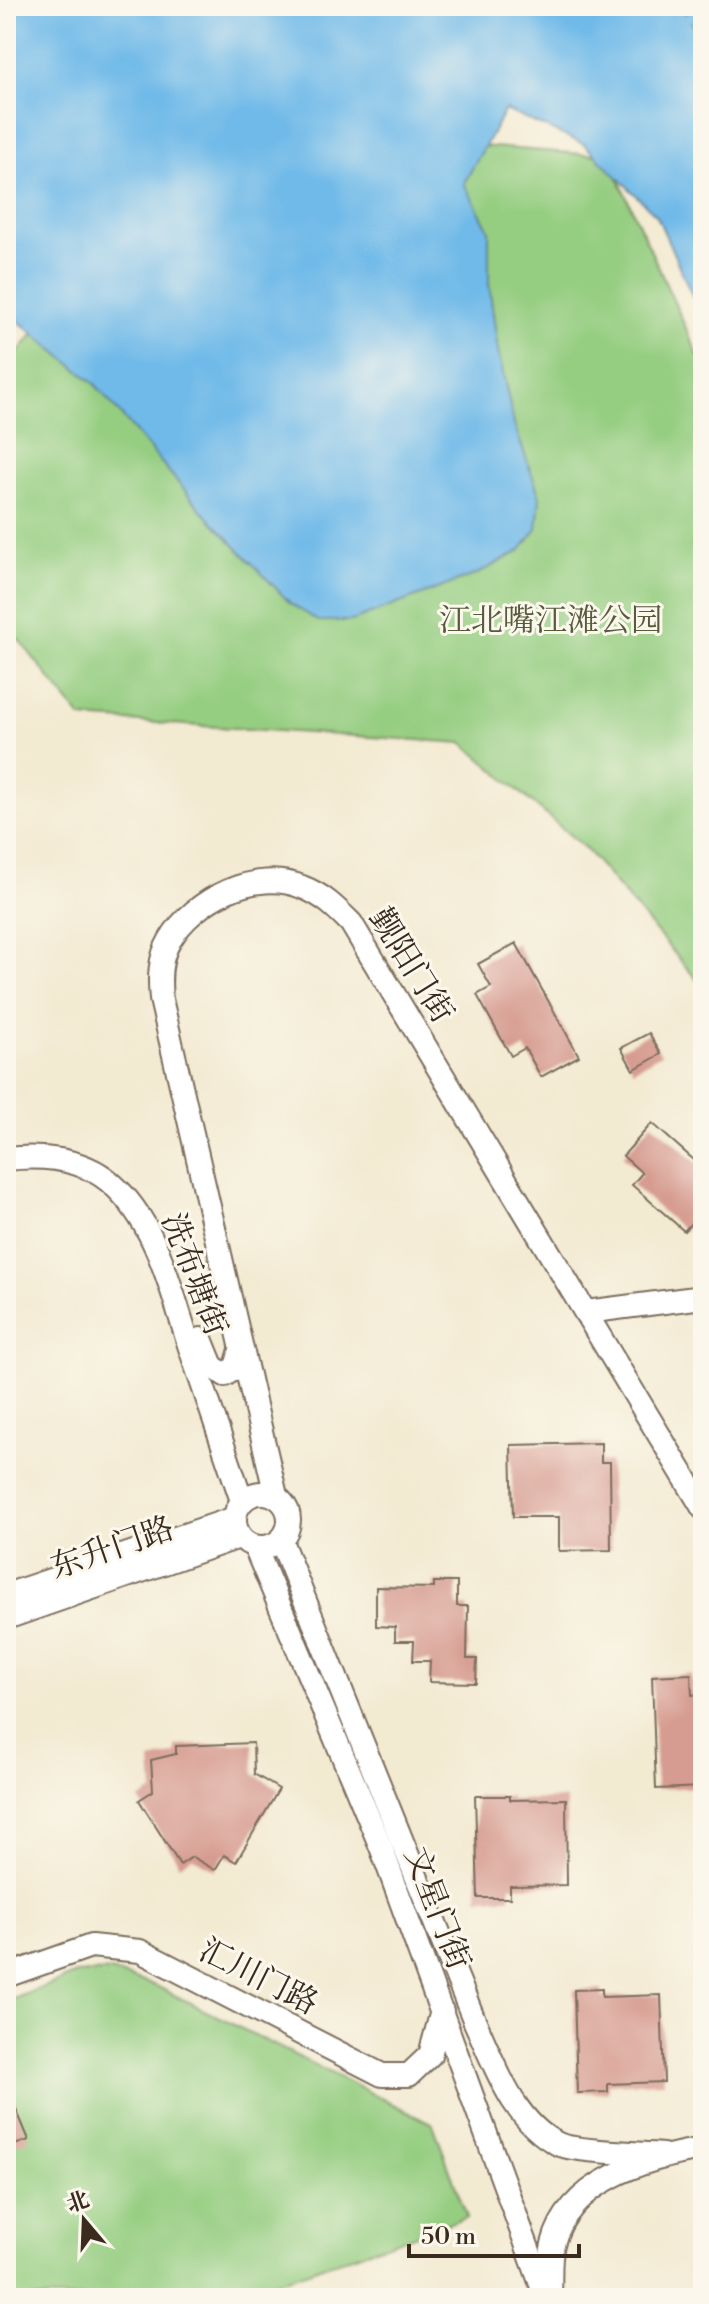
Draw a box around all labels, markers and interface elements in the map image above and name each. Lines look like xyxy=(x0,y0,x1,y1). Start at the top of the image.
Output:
park label: 江北嘴江滩公园 xyxy=(439,601,663,641)
street label: 觐阳门街 xyxy=(360,901,462,1030)
street label: 洗布塘街 xyxy=(152,1207,236,1341)
street label: 东升门路 xyxy=(45,1508,179,1588)
street label: 文星门街 xyxy=(395,1841,479,1975)
street label: 汇川门路 xyxy=(192,1930,325,2024)
north arrow xyxy=(44,2180,124,2260)
text: 北 xyxy=(63,2186,93,2219)
scale bar xyxy=(409,2208,579,2258)
text: 50 m xyxy=(421,2222,476,2252)

